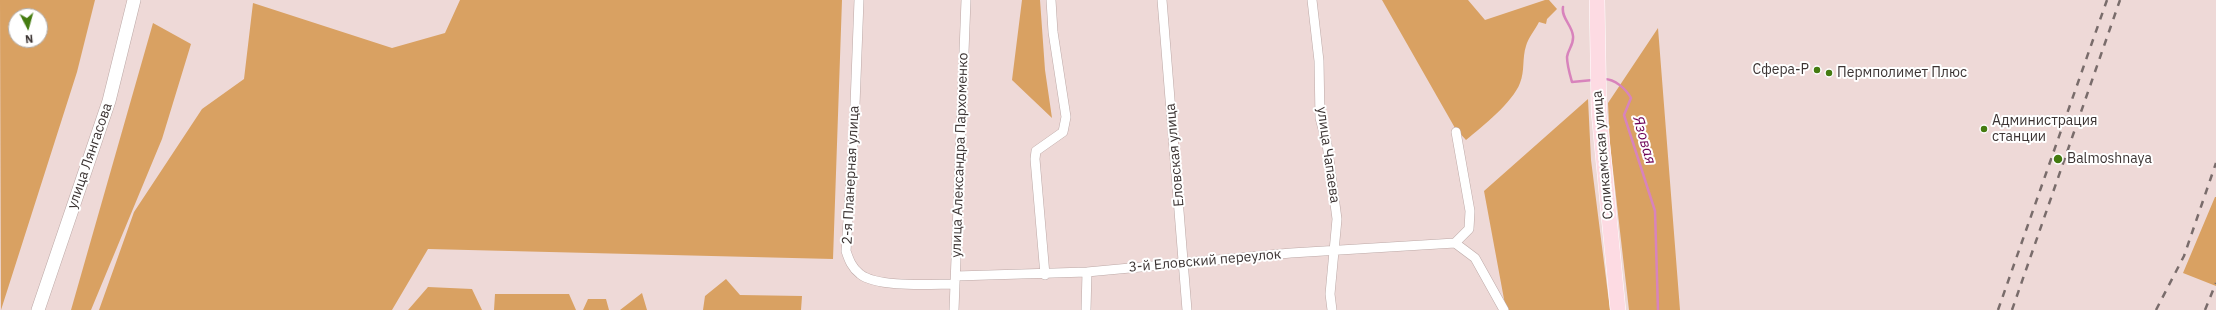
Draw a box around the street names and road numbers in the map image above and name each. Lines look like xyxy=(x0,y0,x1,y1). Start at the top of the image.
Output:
street label: улица Александра Пархоменко xyxy=(948,52,972,258)
street label: Соликамская улица xyxy=(1589,90,1617,220)
street label: улица Лянгасова xyxy=(64,101,116,211)
street label: Еловская улица xyxy=(1162,103,1188,207)
street label: 2-я Планерная улица xyxy=(839,105,863,245)
street label: улица Чапаева xyxy=(1313,106,1343,204)
street label: 3-й Еловский переулок xyxy=(1128,246,1282,276)

